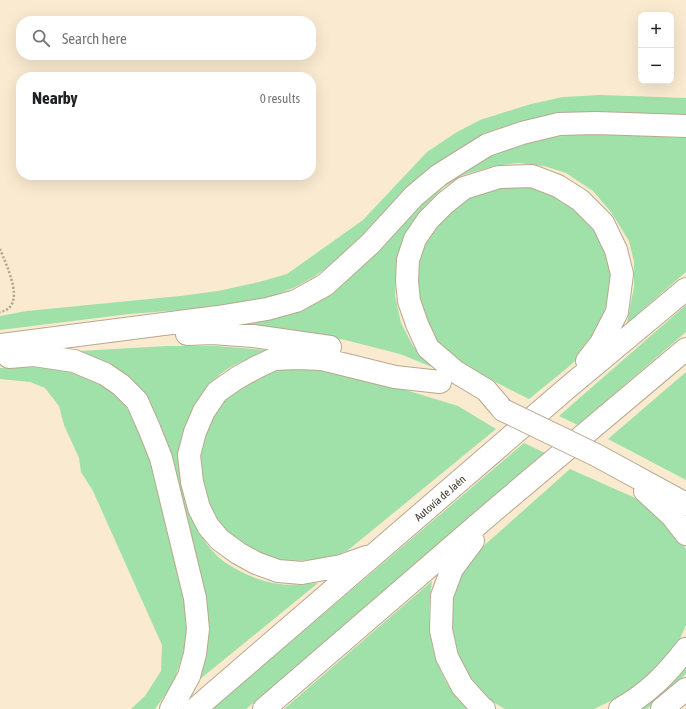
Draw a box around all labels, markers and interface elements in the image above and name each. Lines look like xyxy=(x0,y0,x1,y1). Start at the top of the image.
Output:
map controls xyxy=(638,12,674,84)
button: + xyxy=(638,12,674,48)
search box xyxy=(16,16,316,60)
icon: search xyxy=(30,27,52,49)
text: Search here xyxy=(62,30,127,47)
button: − xyxy=(638,48,674,84)
text: Nearby xyxy=(32,88,78,108)
text: 0 results xyxy=(260,91,300,106)
street label: Autovía de Jaén xyxy=(412,473,468,523)

